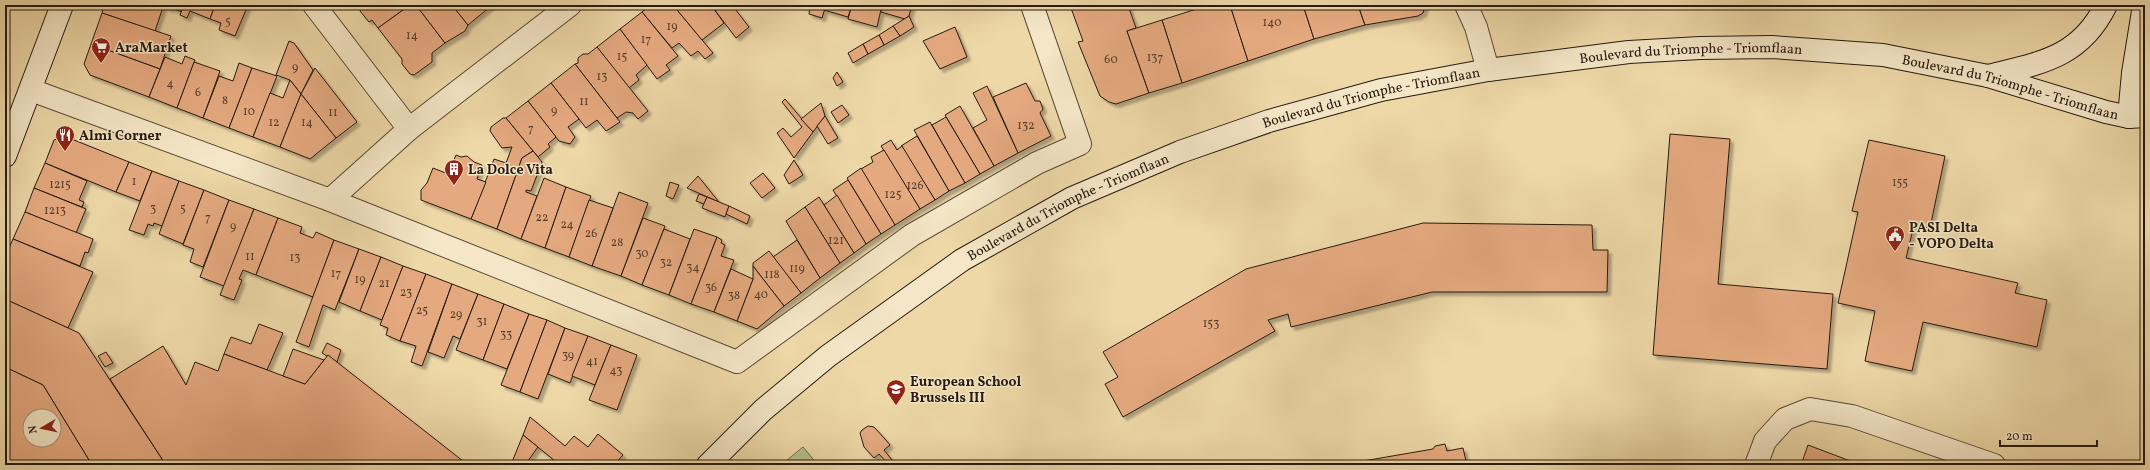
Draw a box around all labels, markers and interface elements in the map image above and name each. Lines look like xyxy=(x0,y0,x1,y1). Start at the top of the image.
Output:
house number: 5 xyxy=(225,14,231,30)
house number: 140 xyxy=(1263,15,1281,31)
house number: 19 xyxy=(667,19,677,35)
house number: 14 xyxy=(406,28,418,44)
house number: 17 xyxy=(641,32,651,48)
supermarket icon: AraMarket xyxy=(90,36,112,64)
place label: AraMarket xyxy=(115,39,188,58)
street label: Boulevard du Triomphe - Triomflaan xyxy=(1578,39,1803,69)
house number: 15 xyxy=(617,49,627,65)
house number: 137 xyxy=(1147,50,1163,66)
street label: Boulevard du Triomphe - Triomflaan xyxy=(1900,51,2120,125)
house number: 60 xyxy=(1104,52,1118,68)
house number: 9 xyxy=(292,60,298,76)
street label: Boulevard du Triomphe - Triomflaan xyxy=(1260,64,1482,134)
house number: 13 xyxy=(597,69,607,85)
house number: 4 xyxy=(166,76,174,92)
house number: 6 xyxy=(195,85,201,101)
house number: 8 xyxy=(222,93,228,109)
house number: 11 xyxy=(579,94,589,110)
house number: 9 xyxy=(551,103,557,119)
house number: 10 xyxy=(243,104,255,120)
house number: 11 xyxy=(328,105,338,121)
house number: 12 xyxy=(268,115,280,131)
house number: 14 xyxy=(301,115,313,131)
house number: 132 xyxy=(1017,118,1035,134)
house number: 7 xyxy=(528,121,534,137)
restaurant icon: Almi Corner xyxy=(54,124,76,152)
place label: Almi Corner xyxy=(79,127,162,146)
street label: Boulevard du Triomphe - Triomflaan xyxy=(964,150,1172,266)
building icon: La Dolce Vita xyxy=(443,158,465,186)
place label: La Dolce Vita xyxy=(468,161,553,180)
house number: 1 xyxy=(132,174,136,190)
house number: 155 xyxy=(1892,175,1908,191)
house number: 1215 xyxy=(49,177,71,193)
house number: 126 xyxy=(906,178,924,194)
house number: 125 xyxy=(885,187,902,203)
house number: 3 xyxy=(150,201,156,217)
house number: 5 xyxy=(180,201,186,217)
house number: 1213 xyxy=(44,203,66,219)
house number: 7 xyxy=(205,210,211,226)
house number: 22 xyxy=(536,210,548,226)
house number: 24 xyxy=(560,217,574,233)
house number: 9 xyxy=(230,219,236,235)
place label: PASI Delta - VOPO Delta xyxy=(1909,219,1994,254)
public building icon: PASI Delta - VOPO Delta xyxy=(1884,224,1906,252)
house number: 26 xyxy=(585,226,597,242)
house number: 121 xyxy=(828,233,844,249)
house number: 28 xyxy=(611,235,623,251)
house number: 30 xyxy=(635,246,649,262)
house number: 11 xyxy=(245,249,255,265)
house number: 13 xyxy=(290,250,300,266)
house number: 32 xyxy=(660,255,672,271)
house number: 34 xyxy=(686,260,700,276)
house number: 119 xyxy=(789,261,805,277)
house number: 17 xyxy=(331,266,341,282)
house number: 118 xyxy=(764,267,780,283)
house number: 19 xyxy=(355,272,365,288)
house number: 21 xyxy=(378,276,390,292)
house number: 36 xyxy=(705,280,717,296)
house number: 23 xyxy=(400,285,412,301)
house number: 40 xyxy=(754,287,768,303)
house number: 38 xyxy=(728,288,740,304)
house number: 25 xyxy=(416,303,428,319)
house number: 29 xyxy=(450,307,462,323)
house number: 31 xyxy=(477,314,487,330)
house number: 153 xyxy=(1203,316,1219,332)
house number: 33 xyxy=(500,327,512,343)
house number: 39 xyxy=(562,348,574,364)
house number: 41 xyxy=(586,354,598,370)
house number: 43 xyxy=(610,363,622,379)
place label: European School Brussels III xyxy=(910,373,1021,408)
school or university icon: European School Brussels III xyxy=(885,378,907,406)
north arrow xyxy=(22,408,62,448)
scale bar xyxy=(2000,422,2097,448)
text: N xyxy=(26,424,42,434)
text: 20 m xyxy=(2006,429,2033,445)

